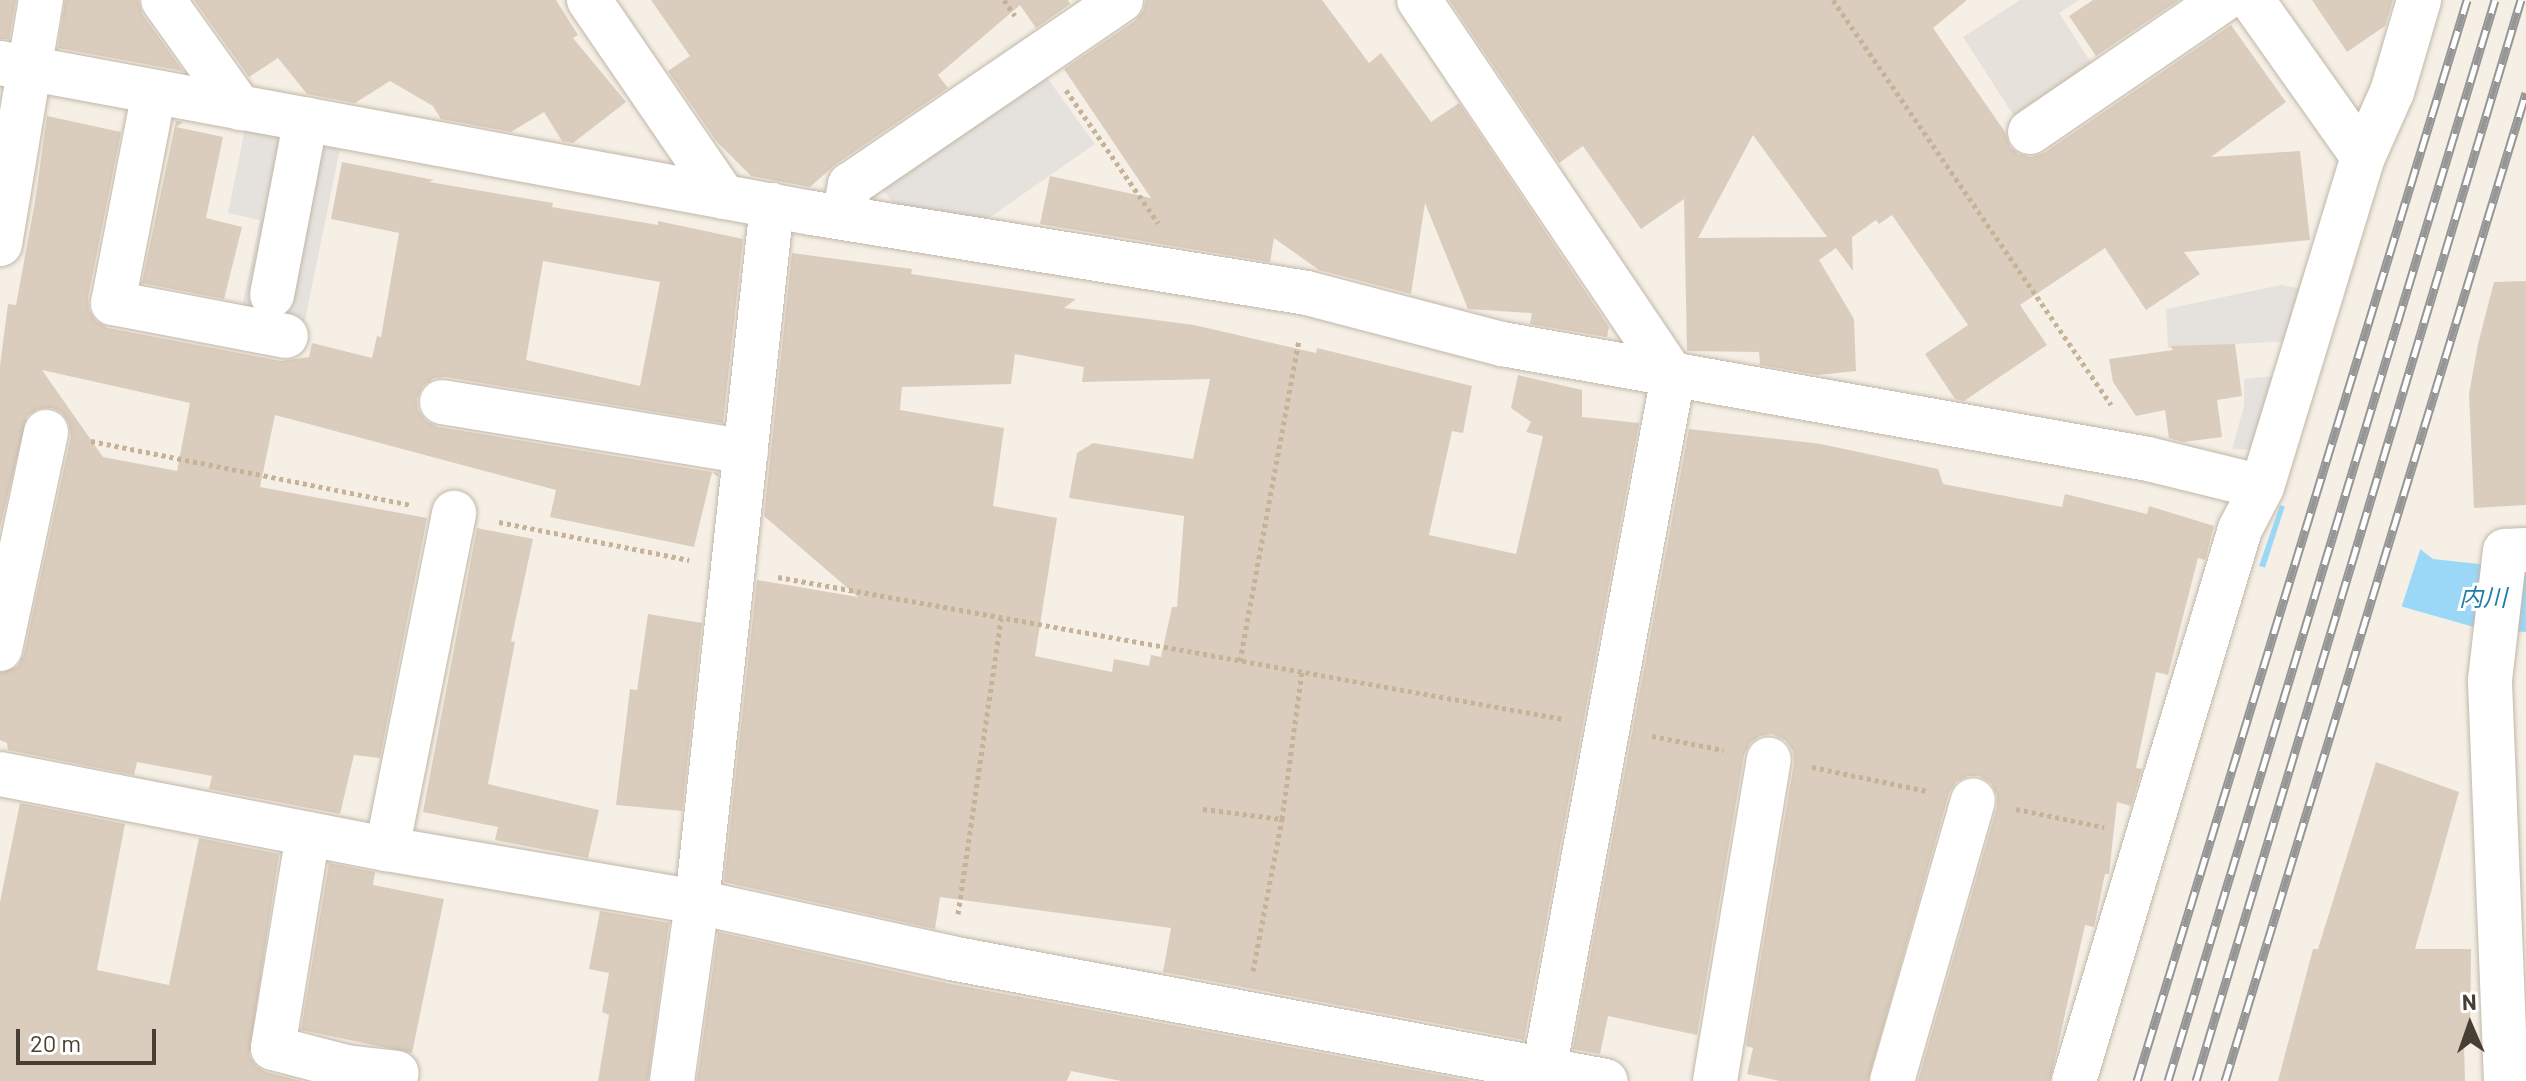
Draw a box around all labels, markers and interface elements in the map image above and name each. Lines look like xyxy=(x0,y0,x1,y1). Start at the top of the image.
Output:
water label: 内川 xyxy=(2459,583,2507,611)
north arrow xyxy=(2430,985,2510,1065)
text: N xyxy=(2461,988,2477,1014)
scale bar xyxy=(20,1013,160,1063)
text: 20 m xyxy=(30,1028,81,1057)

